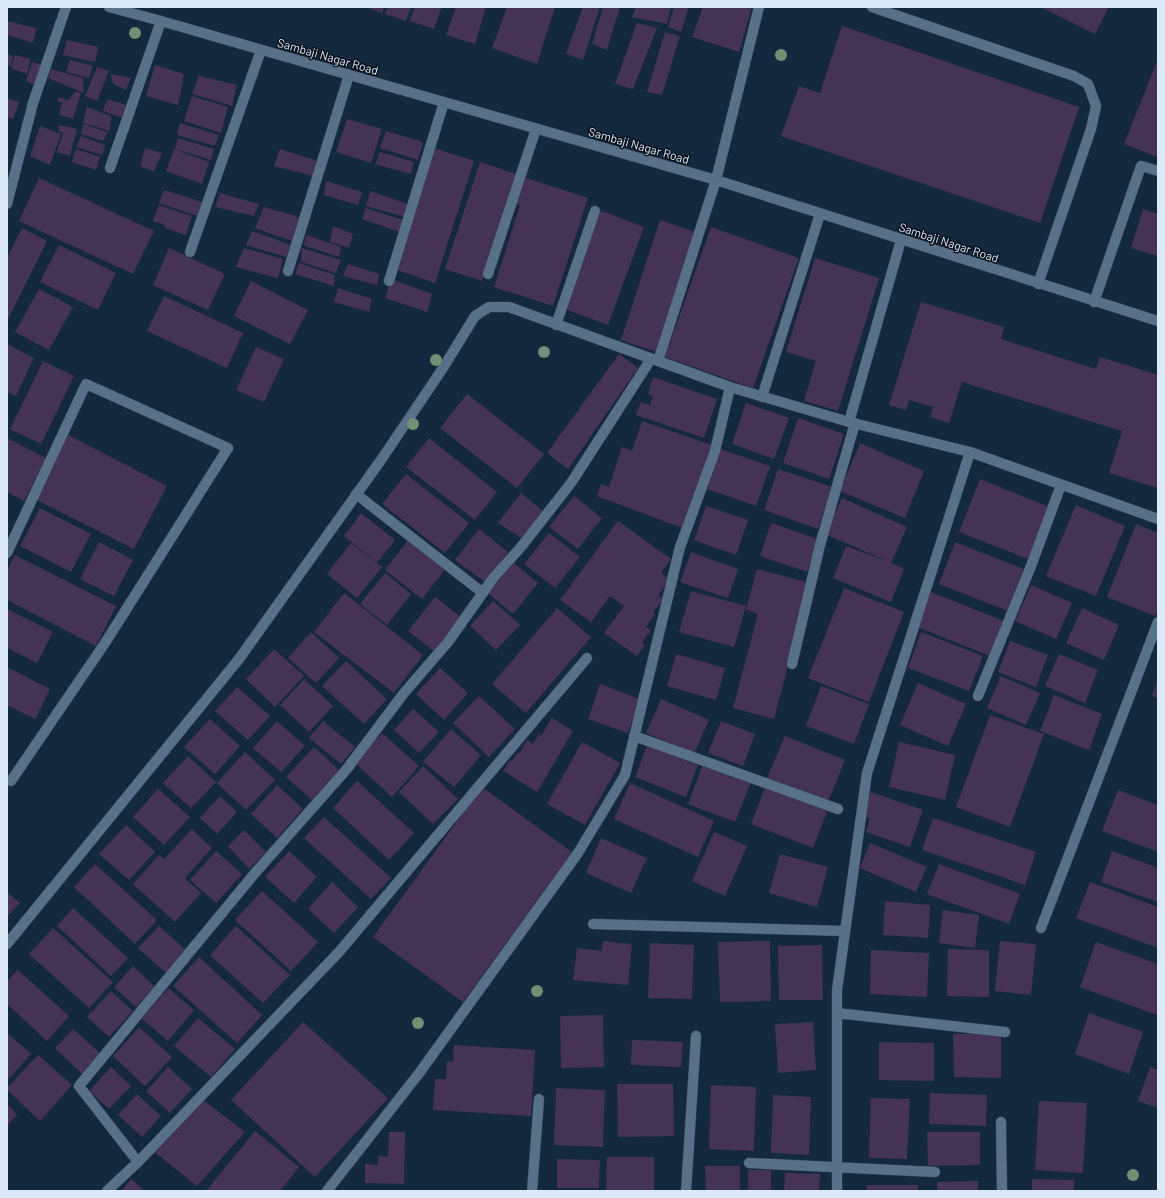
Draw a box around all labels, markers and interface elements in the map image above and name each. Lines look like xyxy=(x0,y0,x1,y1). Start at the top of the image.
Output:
street label: Sambaji Nagar Road xyxy=(276,35,380,77)
street label: Sambaji Nagar Road xyxy=(587,124,691,166)
street label: Sambaji Nagar Road xyxy=(897,219,1001,265)

